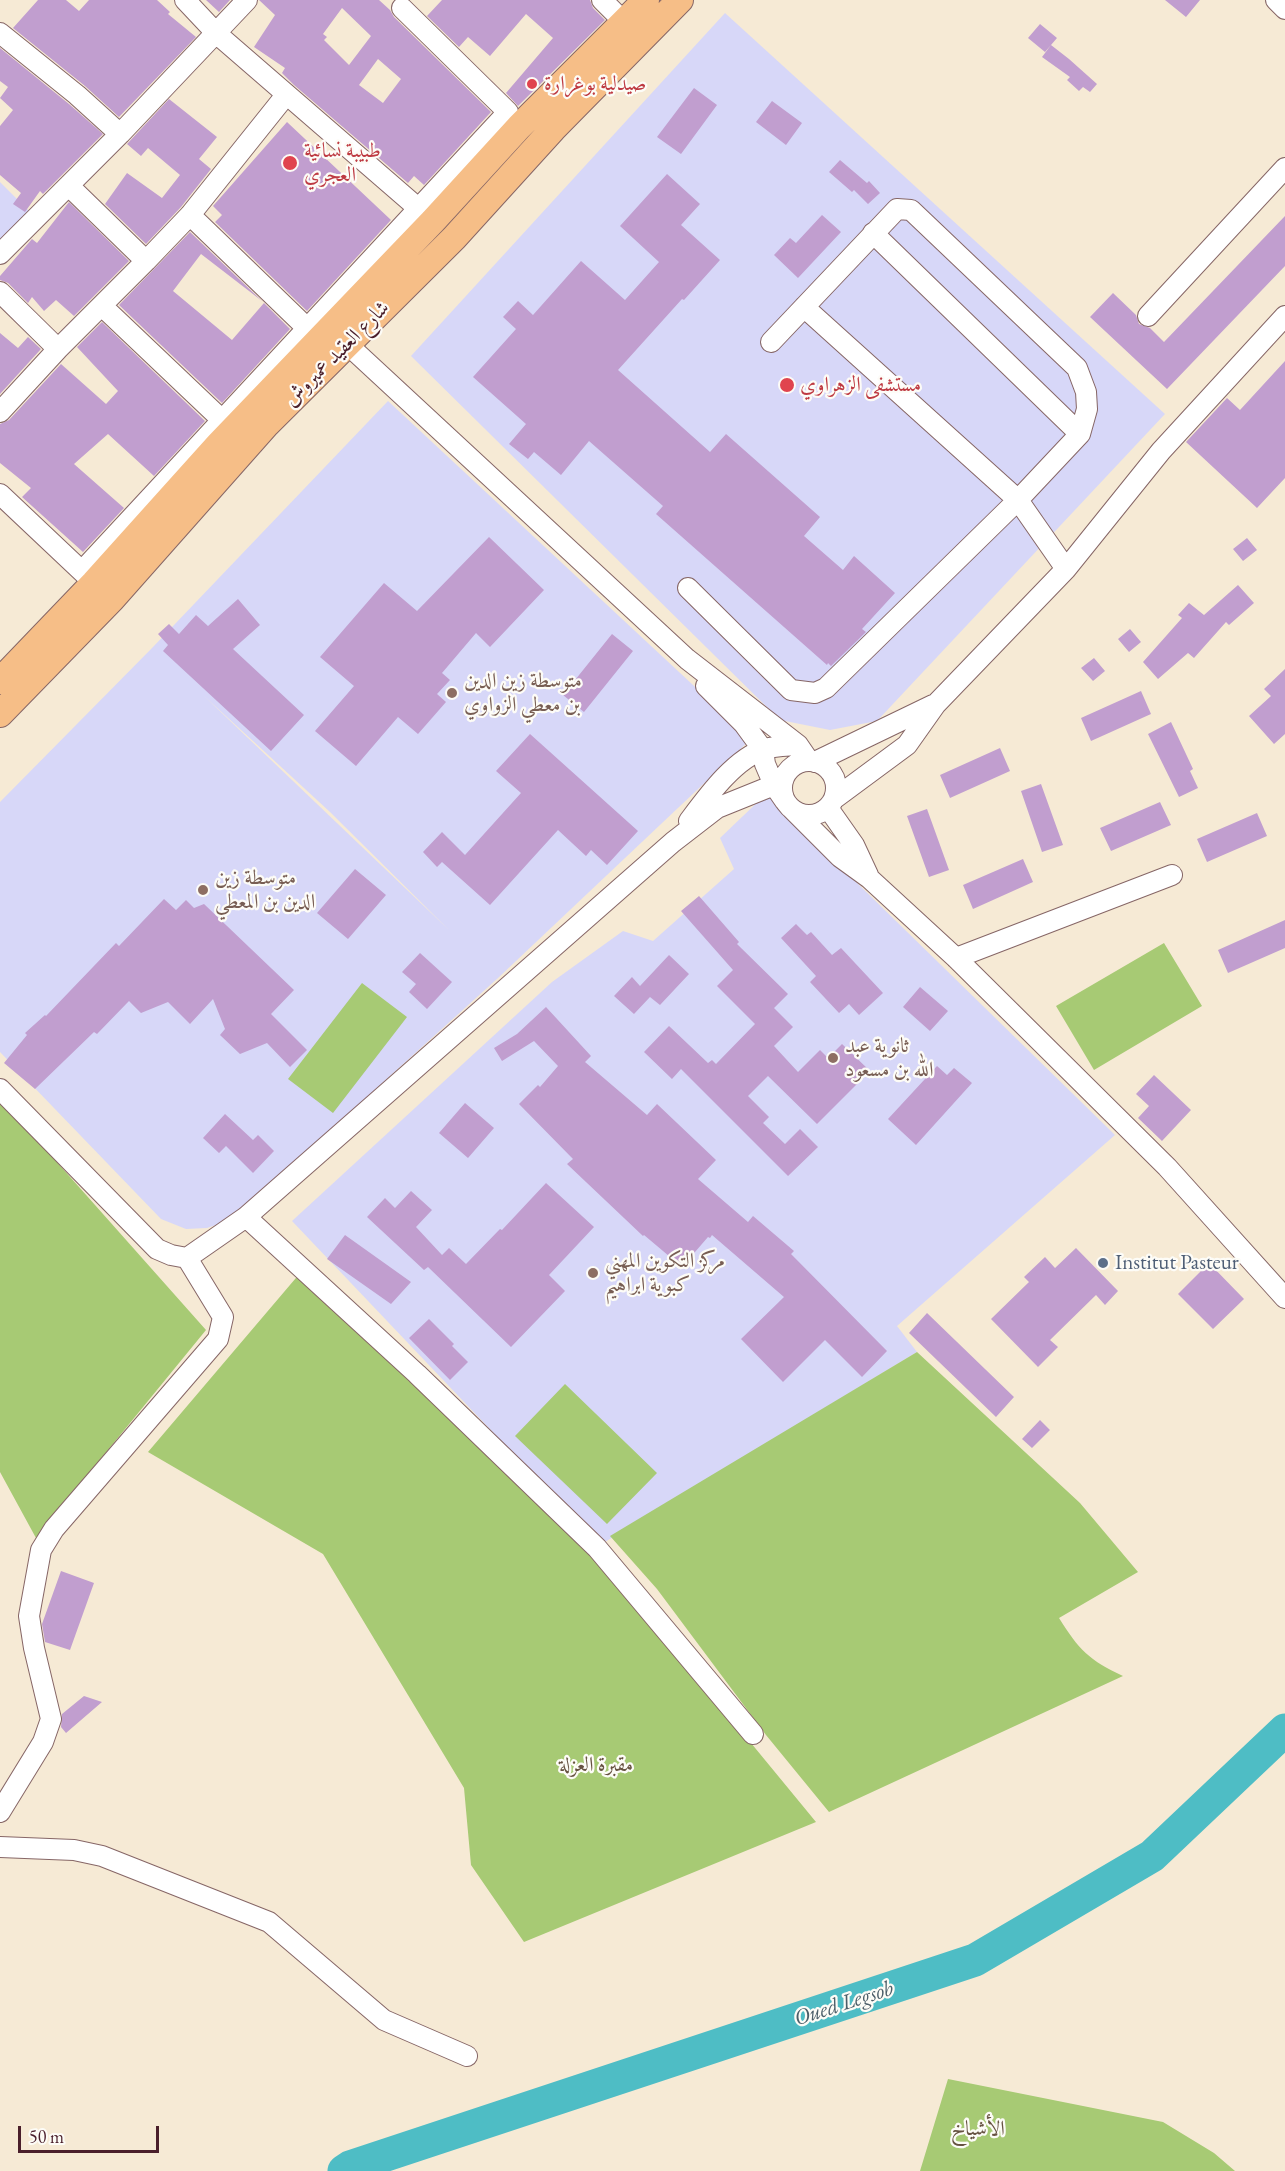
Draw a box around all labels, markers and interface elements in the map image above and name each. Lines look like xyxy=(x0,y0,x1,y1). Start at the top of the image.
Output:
place label: صيدلية بوغرارة xyxy=(544,71,647,97)
marker: صيدلية بوغرارة xyxy=(525,77,539,91)
place label: طبيبة نسائية العجري xyxy=(304,138,381,188)
marker: طبيبة نسائية العجري xyxy=(281,154,299,172)
street label: شارع العقيد عميروش xyxy=(279,296,395,412)
place label: مستشفى الزهراوي xyxy=(800,372,921,398)
marker: مستشفى الزهراوي xyxy=(778,376,796,394)
place label: متوسطة زين الدين بن معطي الزواوي xyxy=(464,668,582,718)
marker: متوسطة زين الدين بن معطي الزواوي xyxy=(445,686,459,700)
place label: متوسطة زين الدين بن المعطي xyxy=(215,865,315,915)
marker: متوسطة زين الدين بن المعطي xyxy=(196,883,210,897)
place label: ثانوية عبد الله بن مسعود xyxy=(845,1033,934,1083)
marker: ثانوية عبد الله بن مسعود xyxy=(826,1051,840,1065)
place label: مركز التكوين المهني كبوية ابراهيم xyxy=(605,1248,725,1298)
place label: Institut Pasteur xyxy=(1115,1250,1239,1276)
marker: Institut Pasteur xyxy=(1096,1256,1110,1270)
marker: مركز التكوين المهني كبوية ابراهيم xyxy=(586,1266,600,1280)
park label: مقبرة العزلة xyxy=(559,1752,633,1778)
water label: Oued Legsob xyxy=(791,1976,897,2032)
scale bar xyxy=(21,2114,162,2152)
park label: الأشياخ xyxy=(951,2116,1005,2142)
text: 50 m xyxy=(29,2125,64,2148)

